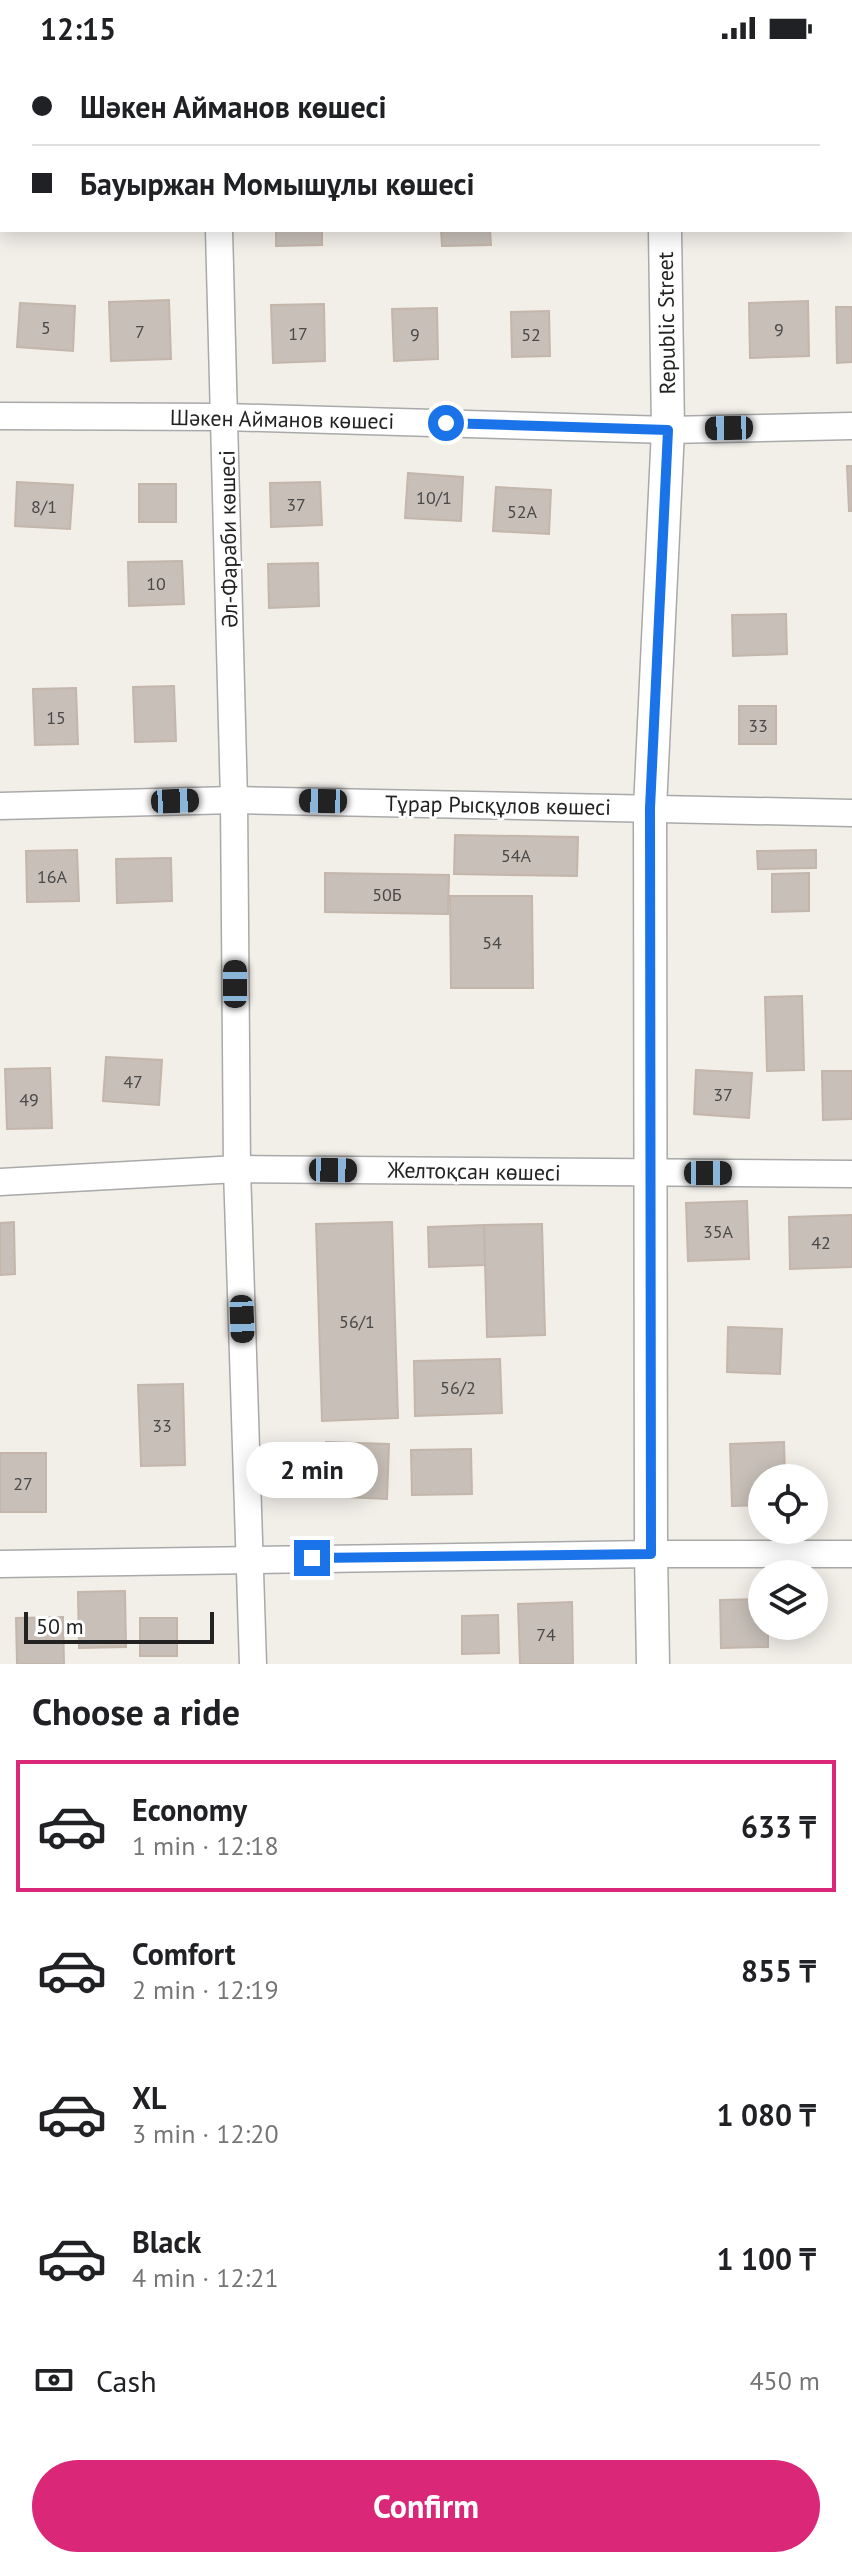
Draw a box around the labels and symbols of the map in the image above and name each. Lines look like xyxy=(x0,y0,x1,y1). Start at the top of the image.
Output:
street label: Republic Street xyxy=(651,251,681,395)
house number: 5 xyxy=(41,316,51,339)
house number: 9 xyxy=(774,318,784,341)
house number: 7 xyxy=(135,320,145,343)
house number: 17 xyxy=(288,322,308,345)
house number: 9 xyxy=(410,323,420,346)
house number: 52 xyxy=(521,323,541,346)
street label: Шәкен Айманов көшесі xyxy=(170,403,394,435)
route start xyxy=(428,405,464,441)
car xyxy=(705,416,753,440)
street label: Әл-Фараби көшесі xyxy=(212,450,244,628)
house number: 10/1 xyxy=(416,486,452,509)
house number: 37 xyxy=(286,493,306,516)
house number: 8/1 xyxy=(31,495,57,518)
house number: 52А xyxy=(507,500,538,523)
house number: 10 xyxy=(146,572,166,595)
house number: 15 xyxy=(46,706,66,729)
house number: 33 xyxy=(748,714,768,737)
car xyxy=(151,788,199,814)
car xyxy=(299,789,347,813)
street label: Тұрар Рысқұлов көшесі xyxy=(385,789,611,821)
house number: 54А xyxy=(501,844,532,867)
house number: 16А xyxy=(37,865,68,888)
house number: 50Б xyxy=(372,883,402,906)
house number: 54 xyxy=(482,931,502,954)
car xyxy=(223,960,247,1008)
house number: 47 xyxy=(123,1070,143,1093)
house number: 37 xyxy=(713,1083,733,1106)
house number: 49 xyxy=(19,1088,39,1111)
street label: Желтоқсан көшесі xyxy=(386,1155,561,1187)
car xyxy=(309,1158,357,1182)
car xyxy=(684,1161,732,1185)
house number: 35А xyxy=(703,1220,734,1243)
house number: 42 xyxy=(811,1231,831,1254)
car xyxy=(229,1295,255,1343)
house number: 56/1 xyxy=(339,1310,375,1333)
house number: 56/2 xyxy=(440,1376,476,1399)
house number: 33 xyxy=(152,1414,172,1437)
callout: 2 min xyxy=(246,1442,378,1498)
house number: 27 xyxy=(13,1472,33,1495)
route end xyxy=(294,1540,330,1576)
scale bar xyxy=(24,1608,214,1644)
house number: 74 xyxy=(536,1623,556,1646)

